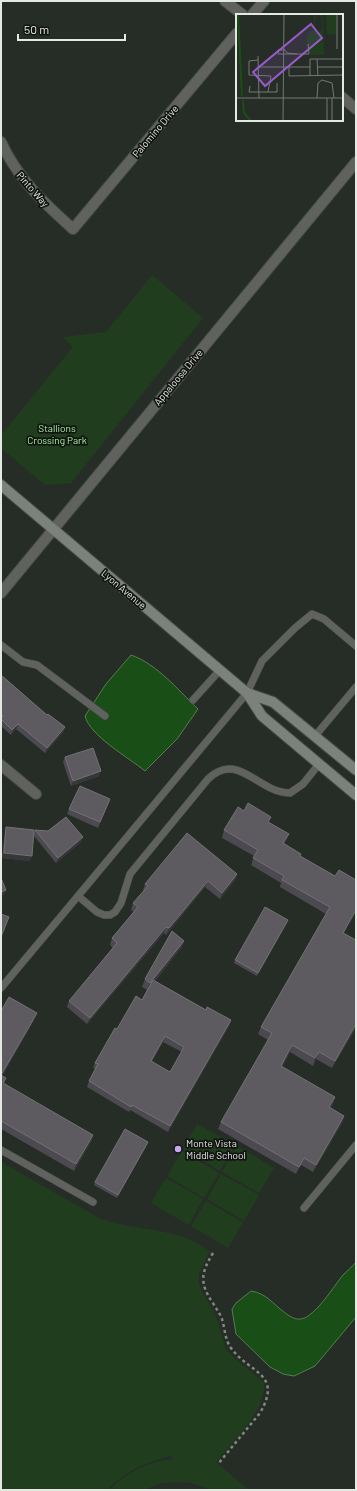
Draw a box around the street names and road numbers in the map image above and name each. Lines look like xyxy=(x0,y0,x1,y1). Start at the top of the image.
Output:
street label: Palomino Drive xyxy=(130,102,180,160)
street label: Pinto Way xyxy=(14,169,52,209)
street label: Appaloosa Drive xyxy=(151,346,205,408)
street label: Lyon Avenue xyxy=(99,567,149,611)

